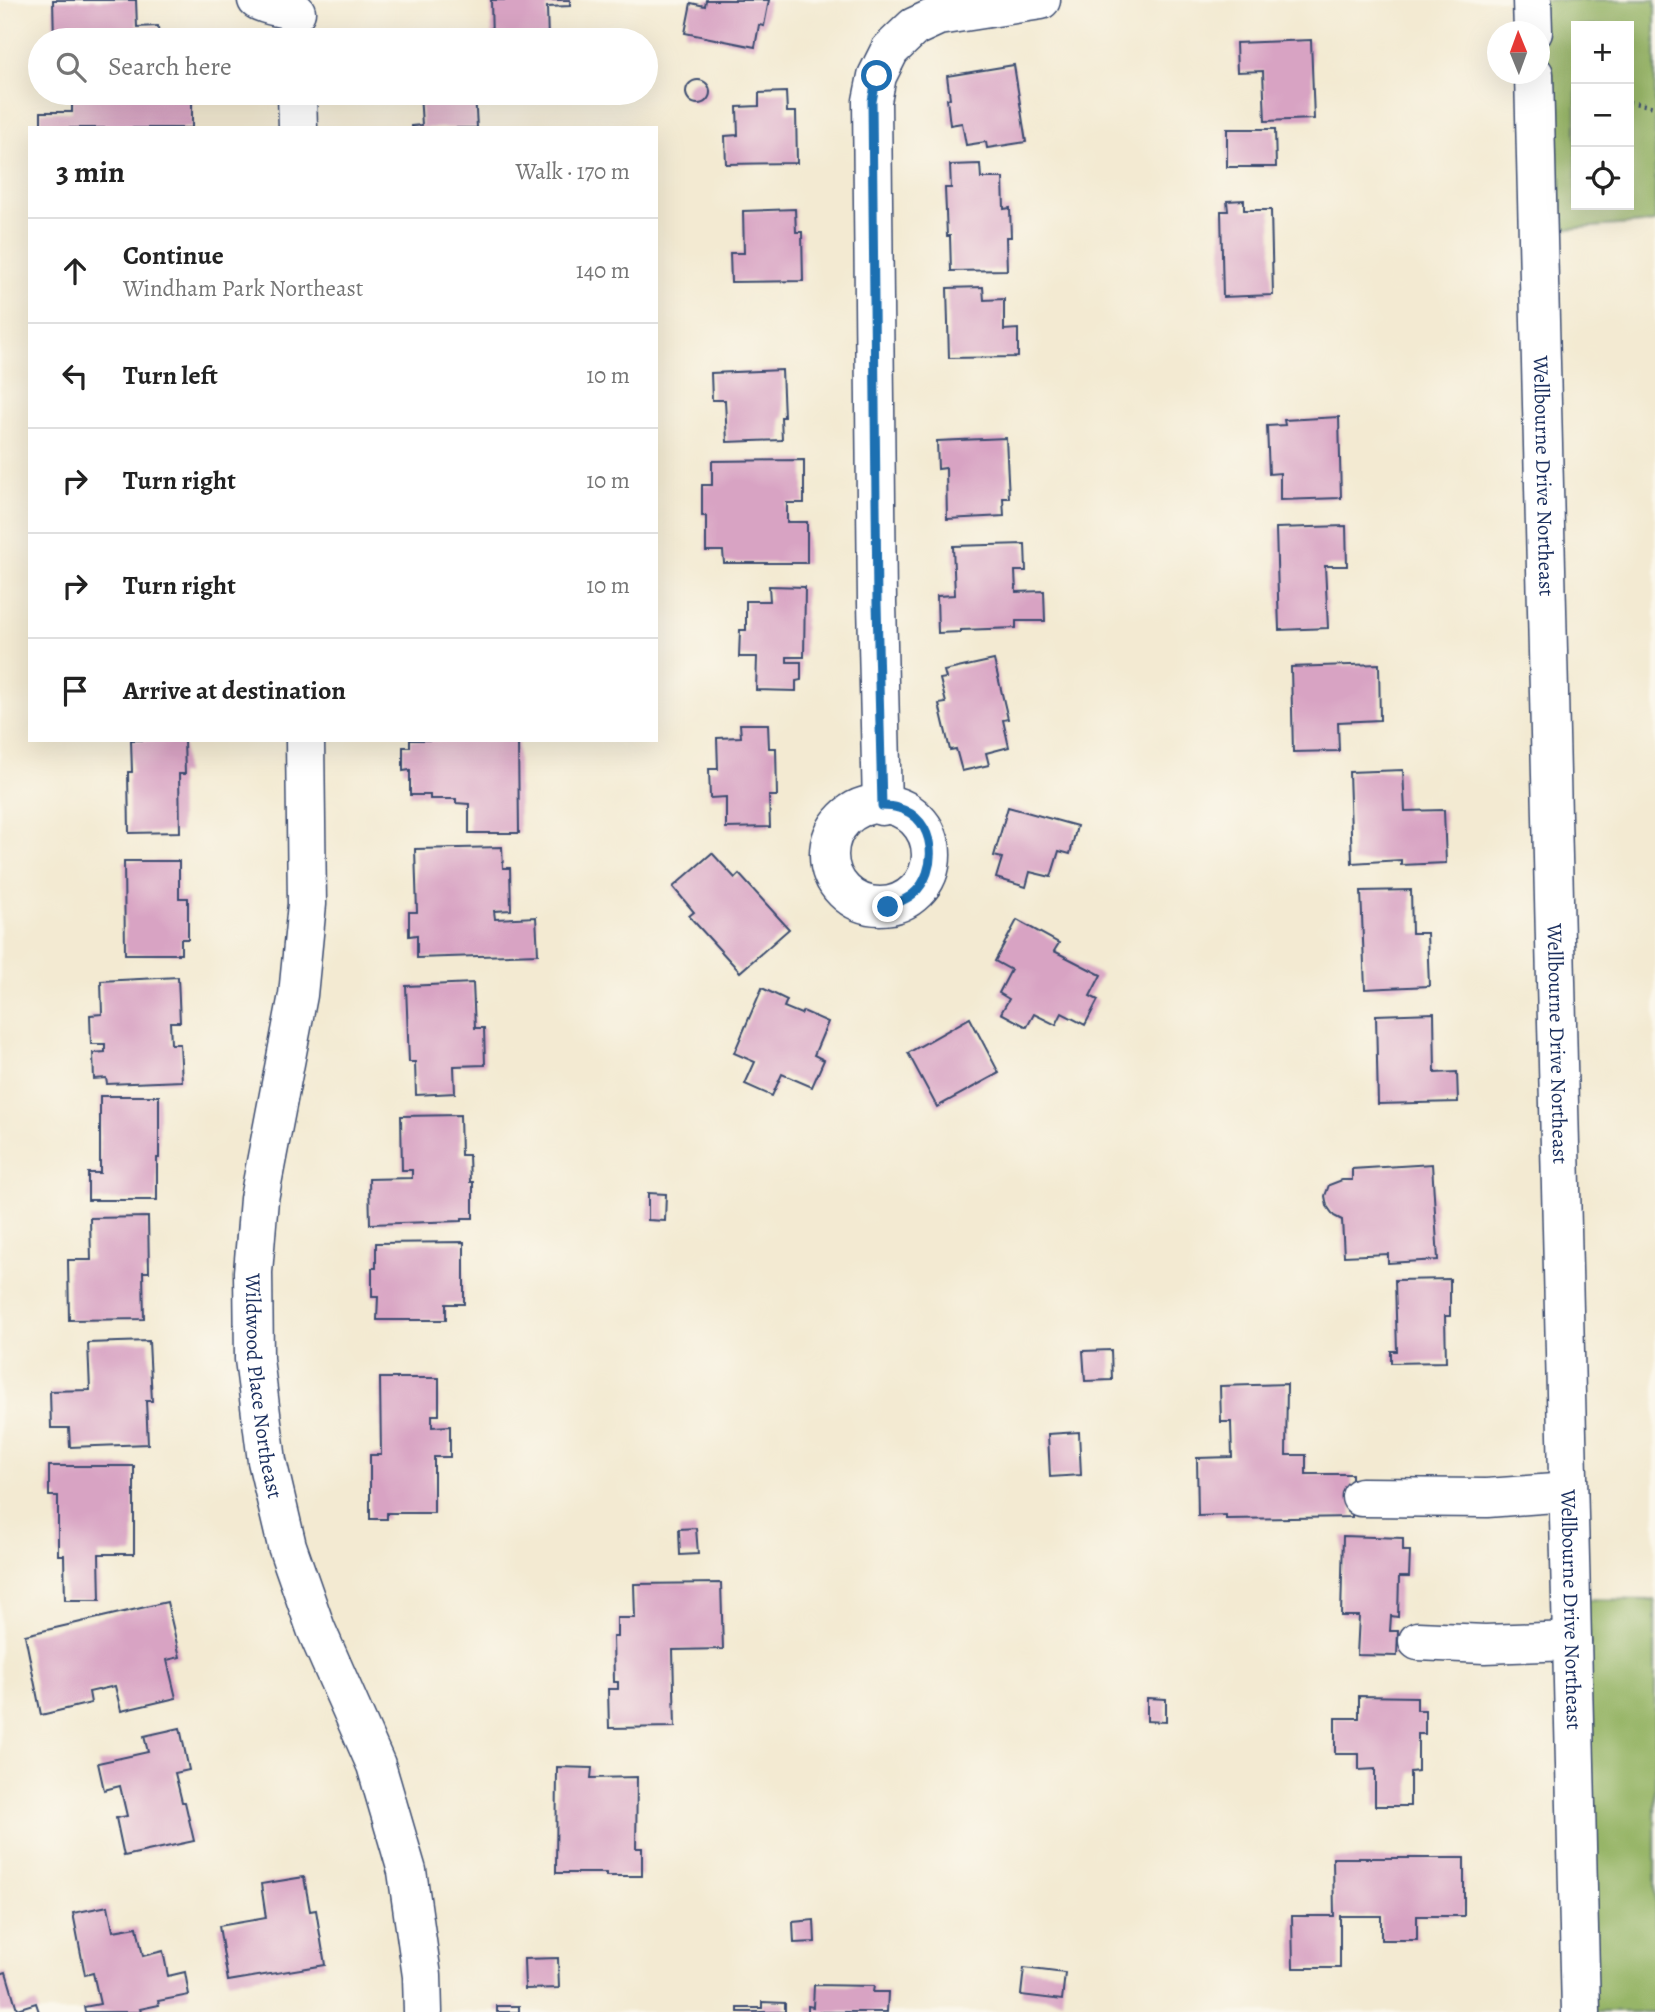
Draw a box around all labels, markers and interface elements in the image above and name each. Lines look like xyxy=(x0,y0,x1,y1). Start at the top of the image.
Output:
north arrow xyxy=(1487,21,1550,84)
map controls xyxy=(1571,21,1634,210)
button: + xyxy=(1571,21,1634,84)
search box xyxy=(28,28,658,105)
icon: search xyxy=(52,48,90,86)
text: Search here xyxy=(108,49,232,84)
route start xyxy=(861,60,892,91)
button: − xyxy=(1571,84,1634,147)
button: locate xyxy=(1571,147,1634,210)
text: 3 min xyxy=(56,152,125,192)
text: Walk · 170 m xyxy=(516,156,630,187)
text: Continue xyxy=(123,238,224,273)
icon: ahead xyxy=(56,252,94,290)
text: 140 m xyxy=(576,255,630,286)
text: Windham Park Northeast xyxy=(123,273,363,304)
street label: Wellbourne Drive Northeast xyxy=(1527,354,1561,597)
icon: left xyxy=(56,357,94,395)
text: Turn left xyxy=(123,358,218,393)
text: 10 m xyxy=(586,360,630,391)
icon: right xyxy=(56,462,94,500)
text: Turn right xyxy=(123,463,236,498)
text: 10 m xyxy=(586,465,630,496)
icon: right xyxy=(56,567,94,605)
text: Turn right xyxy=(123,568,236,603)
text: 10 m xyxy=(586,570,630,601)
icon: arrive xyxy=(56,672,94,710)
text: Arrive at destination xyxy=(123,673,346,708)
route end xyxy=(872,891,903,922)
street label: Wellbourne Drive Northeast xyxy=(1541,922,1574,1164)
street label: Wildwood Place Northeast xyxy=(239,1272,289,1501)
street label: Wellbourne Drive Northeast xyxy=(1554,1488,1588,1730)

